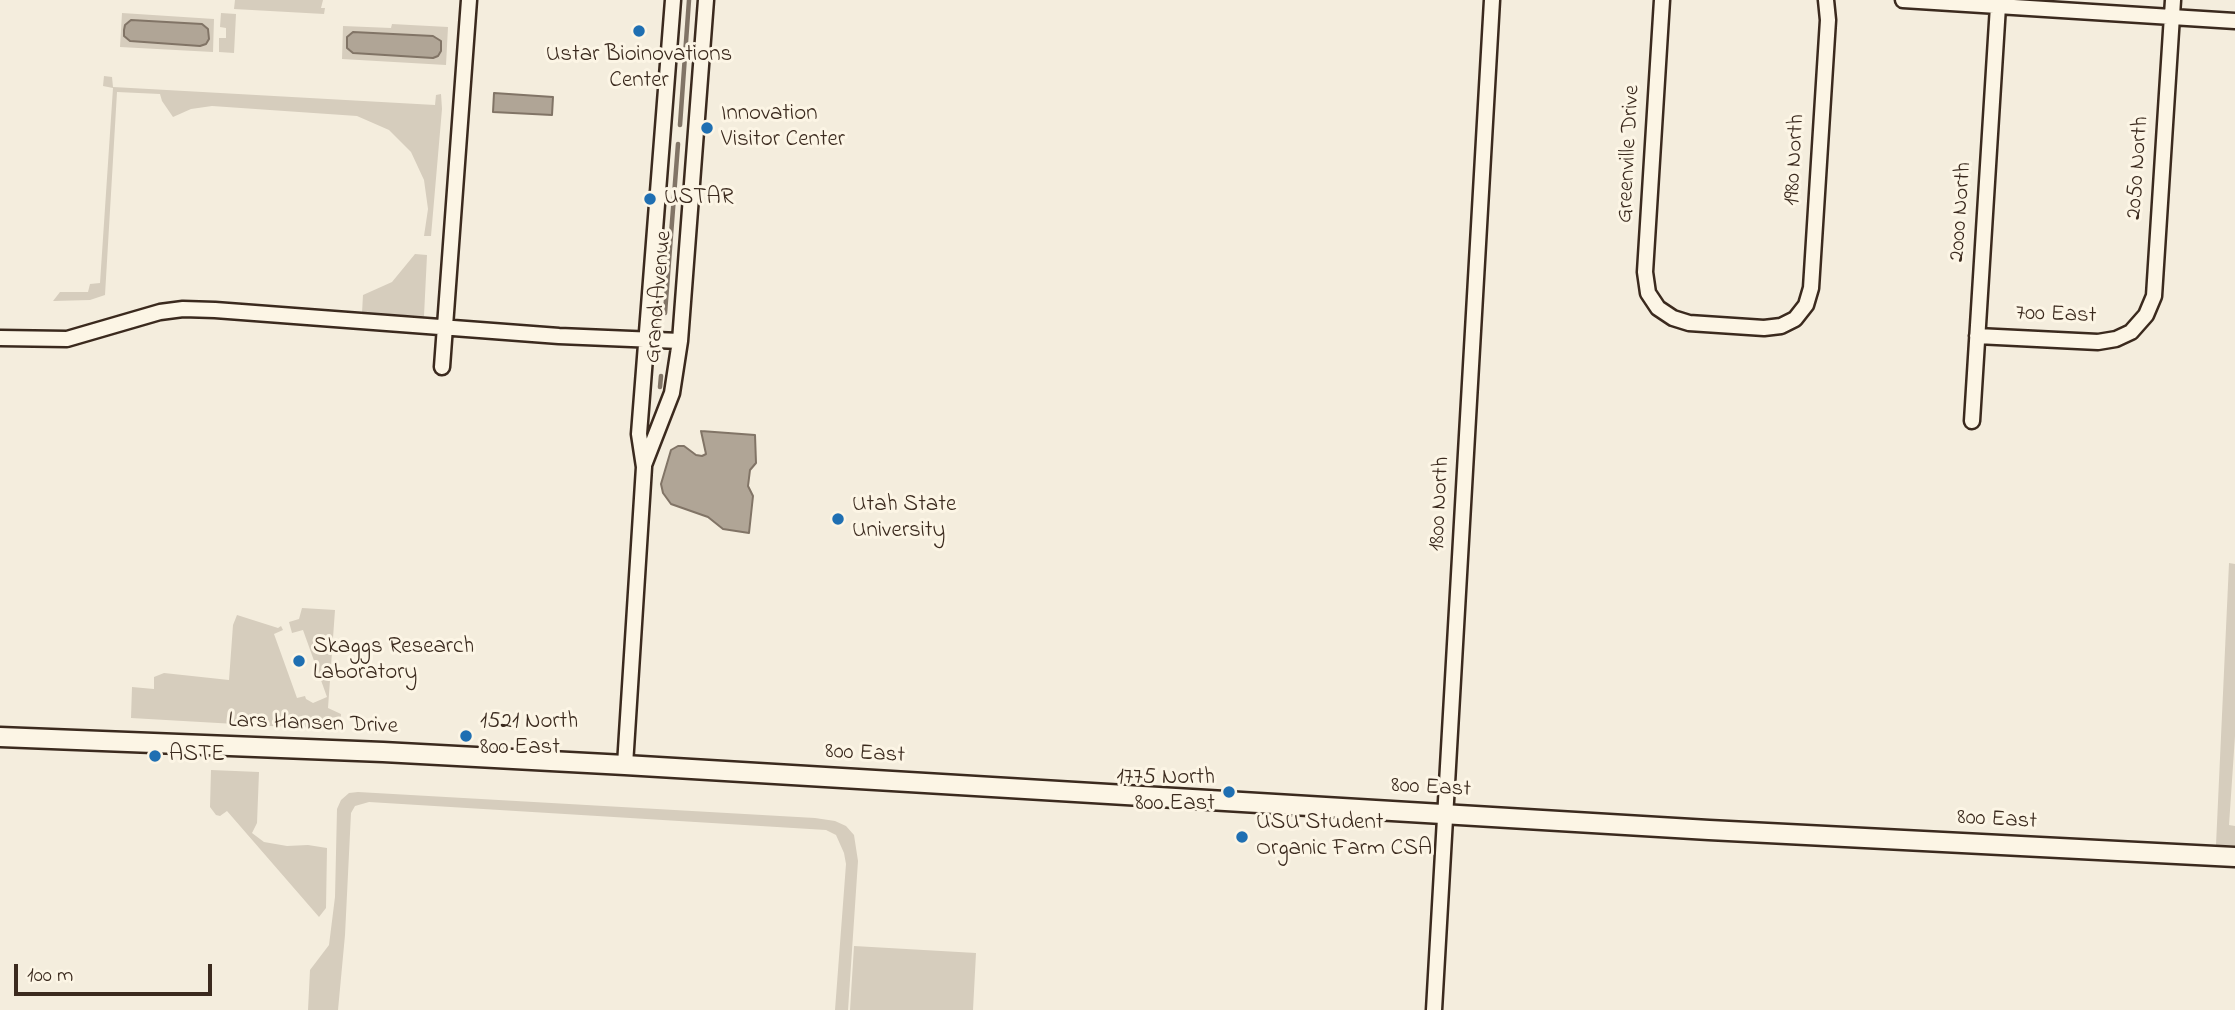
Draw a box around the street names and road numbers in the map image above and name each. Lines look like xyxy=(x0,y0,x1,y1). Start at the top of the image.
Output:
street label: Greenville Drive xyxy=(1613,84,1647,224)
street label: 1980 North xyxy=(1780,113,1812,207)
street label: 2050 North xyxy=(2122,115,2156,221)
street label: 2000 North xyxy=(1945,161,1979,263)
street label: Grand Avenue xyxy=(640,230,680,364)
street label: 700 East xyxy=(2015,301,2097,331)
street label: 1800 North xyxy=(1425,456,1457,552)
street label: Lars Hansen Drive xyxy=(228,708,398,742)
street label: 800 East xyxy=(824,739,906,771)
street label: 800 East xyxy=(1390,773,1472,805)
street label: 800 East xyxy=(1956,805,2038,837)

